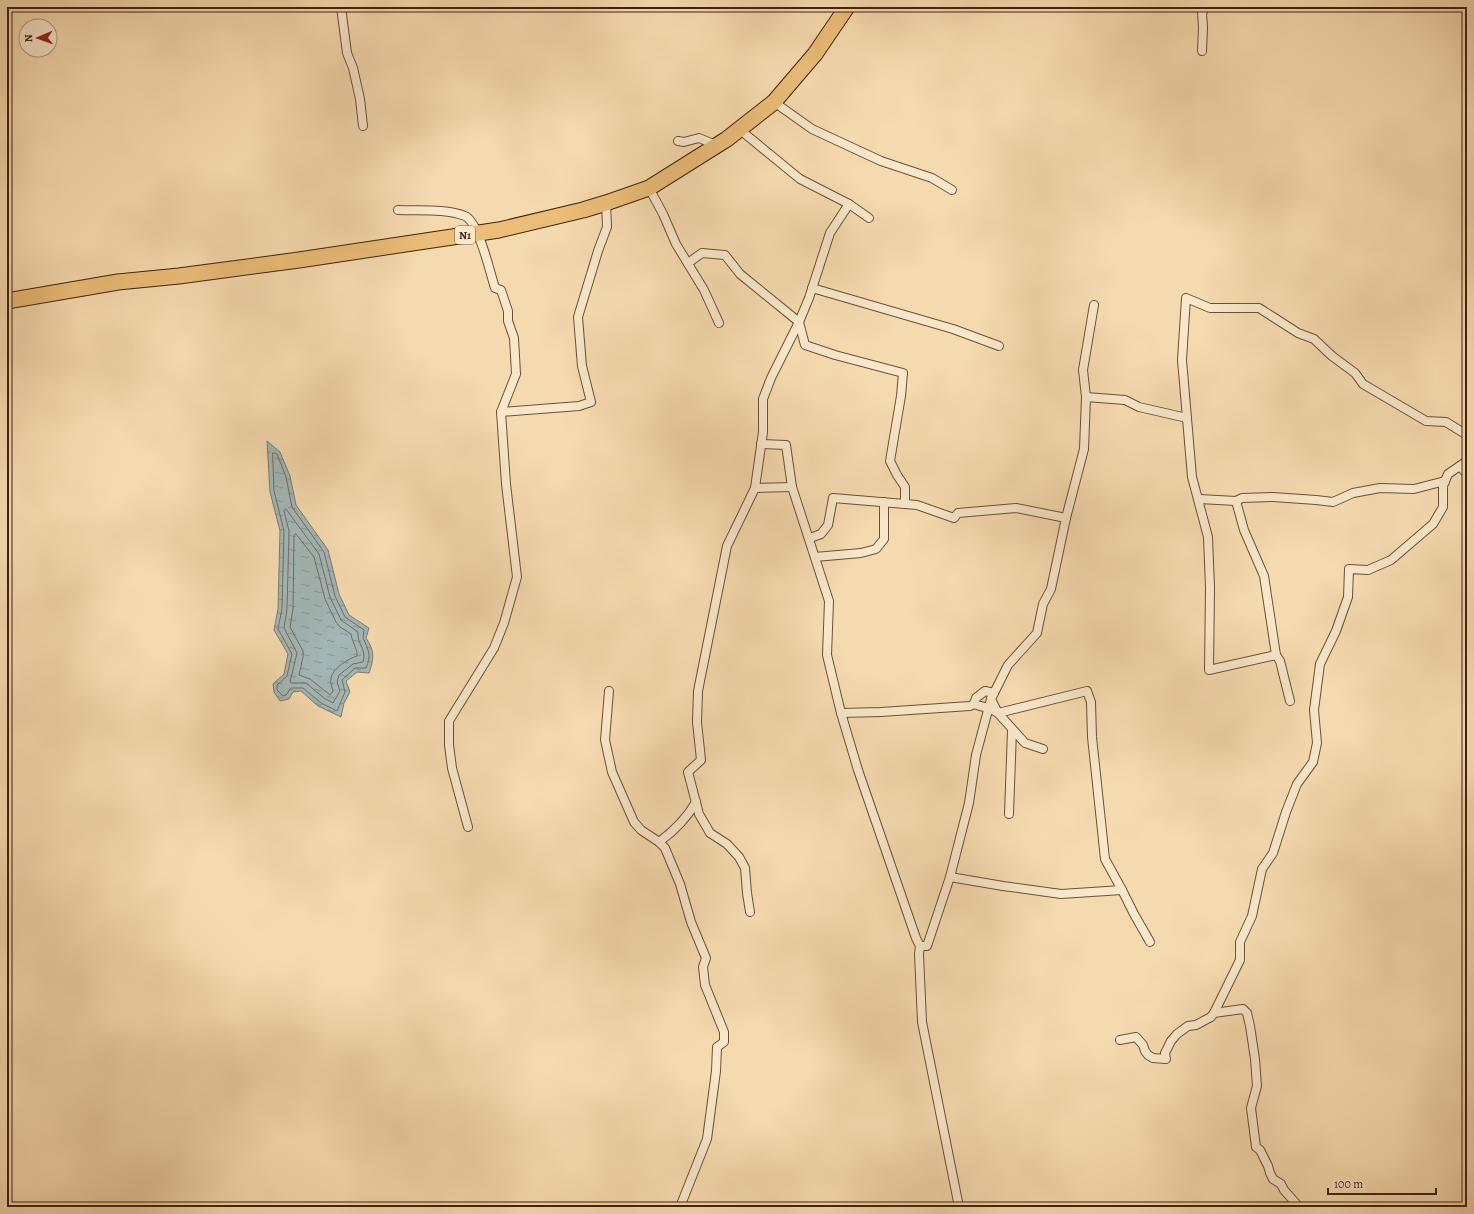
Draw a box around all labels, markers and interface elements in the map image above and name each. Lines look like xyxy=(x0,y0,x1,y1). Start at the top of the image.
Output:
north arrow xyxy=(18,18,58,58)
text: N xyxy=(21,34,36,43)
road number: N1 xyxy=(455,226,475,244)
scale bar xyxy=(1328,1170,1436,1196)
text: 100 m xyxy=(1334,1176,1363,1192)

